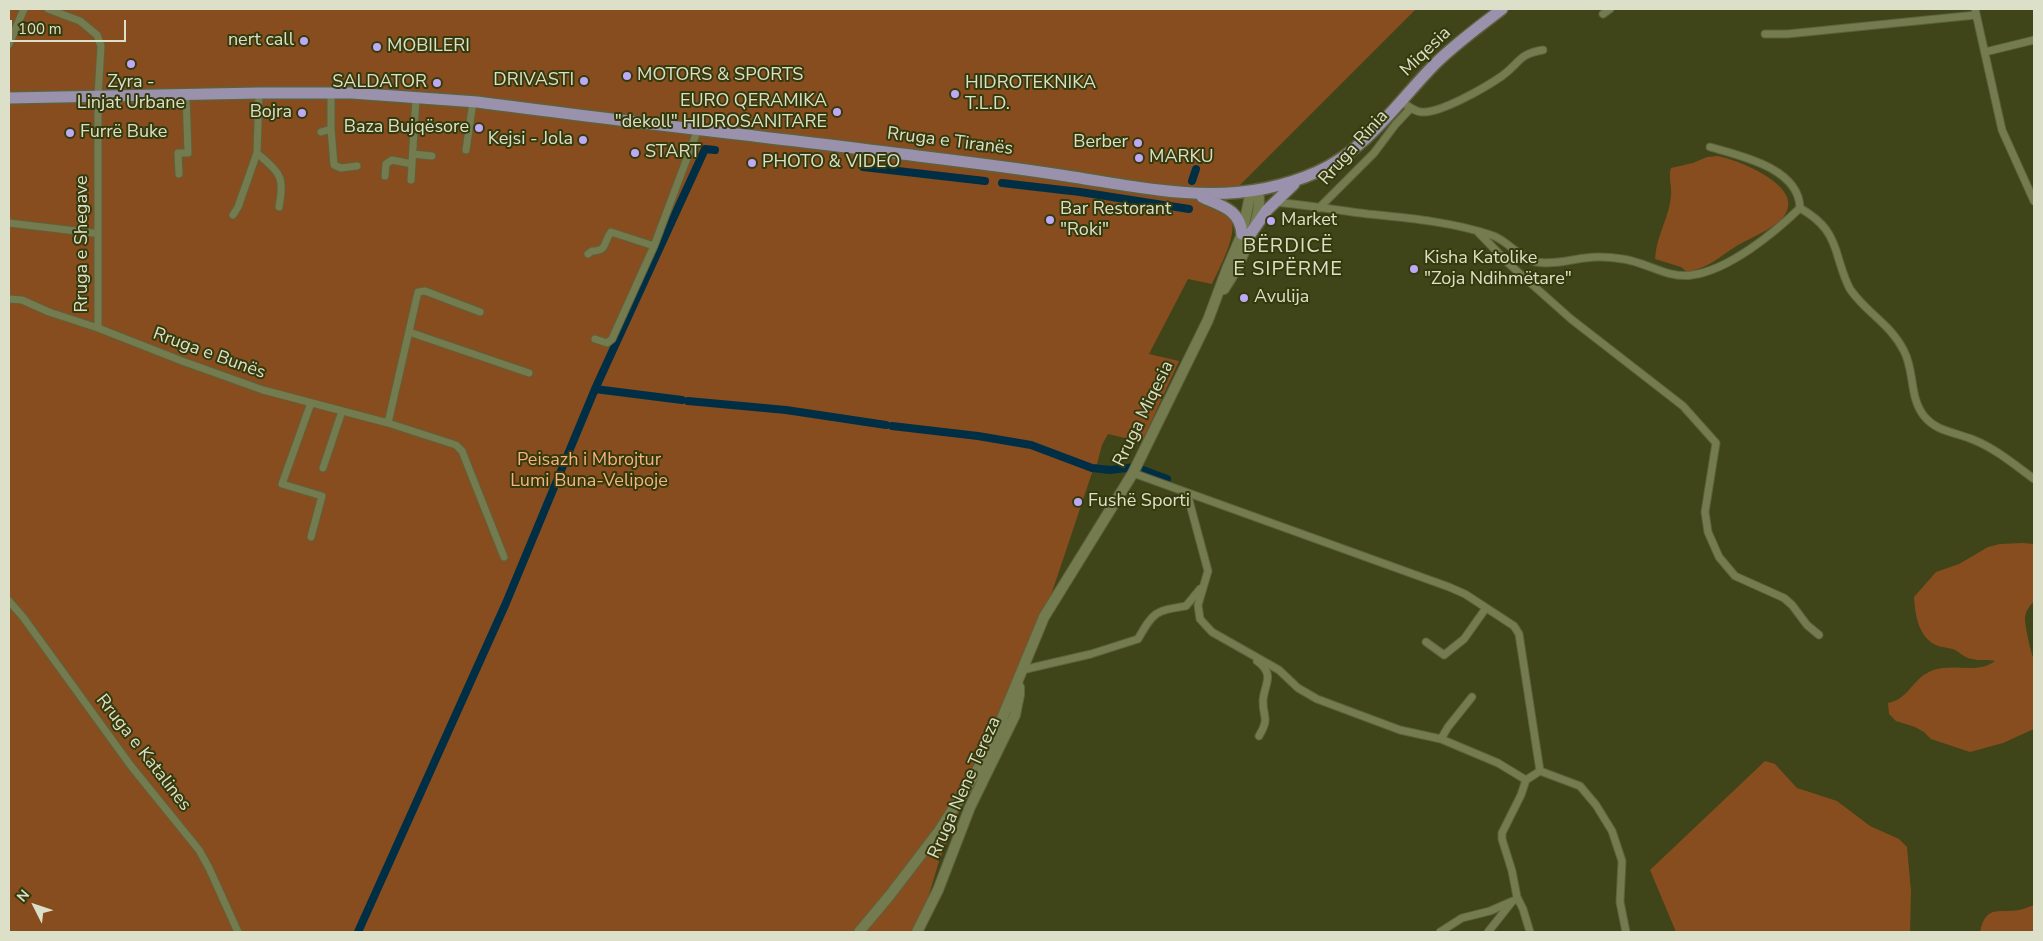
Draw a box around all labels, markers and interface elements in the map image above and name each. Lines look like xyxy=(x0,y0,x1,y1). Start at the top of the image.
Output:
scale bar xyxy=(12,10,129,42)
text: 100 m xyxy=(18,19,62,39)
street label: Miqesia xyxy=(1396,23,1456,81)
place label: nert call xyxy=(228,30,294,52)
marker: nert call xyxy=(298,35,310,47)
place label: MOBILERI xyxy=(387,36,470,58)
marker: MOBILERI xyxy=(371,41,383,53)
marker: Zyra - Linjat Urbane xyxy=(125,58,137,70)
place label: MOTORS & SPORTS xyxy=(637,65,803,87)
place label: DRIVASTI xyxy=(493,70,574,92)
marker: MOTORS & SPORTS xyxy=(621,70,633,82)
place label: Zyra - Linjat Urbane xyxy=(77,72,185,115)
place label: SALDATOR xyxy=(332,72,427,94)
place label: HIDROTEKNIKA T.L.D. xyxy=(965,73,1096,116)
marker: DRIVASTI xyxy=(578,75,590,87)
marker: SALDATOR xyxy=(431,77,443,89)
marker: HIDROTEKNIKA T.L.D. xyxy=(949,88,961,100)
place label: EURO QERAMIKA "dekoll" HIDROSANITARE xyxy=(615,91,827,134)
place label: Bojra xyxy=(250,102,292,124)
marker: EURO QERAMIKA "dekoll" HIDROSANITARE xyxy=(831,106,843,118)
street label: Rruga Rinia xyxy=(1315,106,1393,190)
marker: Bojra xyxy=(296,107,308,119)
place label: Baza Bujqësore xyxy=(344,117,469,139)
place label: Furrë Buke xyxy=(80,122,167,144)
marker: Baza Bujqësore xyxy=(473,122,485,134)
street label: Rruga e Tiranës xyxy=(886,124,1014,160)
marker: Furrë Buke xyxy=(64,127,76,139)
place label: Kejsi - Jola xyxy=(488,129,573,151)
place label: Berber xyxy=(1073,132,1128,154)
marker: Kejsi - Jola xyxy=(577,134,589,146)
marker: Berber xyxy=(1132,137,1144,149)
place label: START xyxy=(645,142,701,164)
marker: START xyxy=(629,147,641,159)
place label: MARKU xyxy=(1149,147,1214,169)
place label: PHOTO & VIDEO xyxy=(762,152,900,174)
marker: MARKU xyxy=(1133,152,1145,164)
marker: PHOTO & VIDEO xyxy=(746,157,758,169)
street label: Rruga e Shegave xyxy=(72,175,94,313)
place label: Bar Restorant "Roki" xyxy=(1060,199,1171,242)
place label: Market xyxy=(1281,210,1337,232)
marker: Bar Restorant "Roki" xyxy=(1044,214,1056,226)
marker: Market xyxy=(1265,215,1277,227)
district label: BËRDICË E SIPËRME xyxy=(1232,235,1344,282)
place label: Kisha Katolike "Zoja Ndihmëtare" xyxy=(1424,248,1572,290)
marker: Kisha Katolike "Zoja Ndihmëtare" xyxy=(1408,263,1420,275)
place label: Avulija xyxy=(1254,287,1309,309)
marker: Avulija xyxy=(1238,292,1250,304)
street label: Rruga e Bunës xyxy=(150,324,268,384)
street label: Rruga Miqesia xyxy=(1109,357,1179,471)
park label: Peisazh i Mbrojtur Lumi Buna-Velipoje xyxy=(510,450,668,492)
place label: Fushë Sporti xyxy=(1088,491,1190,513)
marker: Fushë Sporti xyxy=(1072,496,1084,508)
street label: Rruga e Katalines xyxy=(91,690,195,816)
street label: Rruga Nene Tereza xyxy=(924,714,1006,862)
north arrow xyxy=(10,881,60,931)
text: N xyxy=(13,886,34,906)

